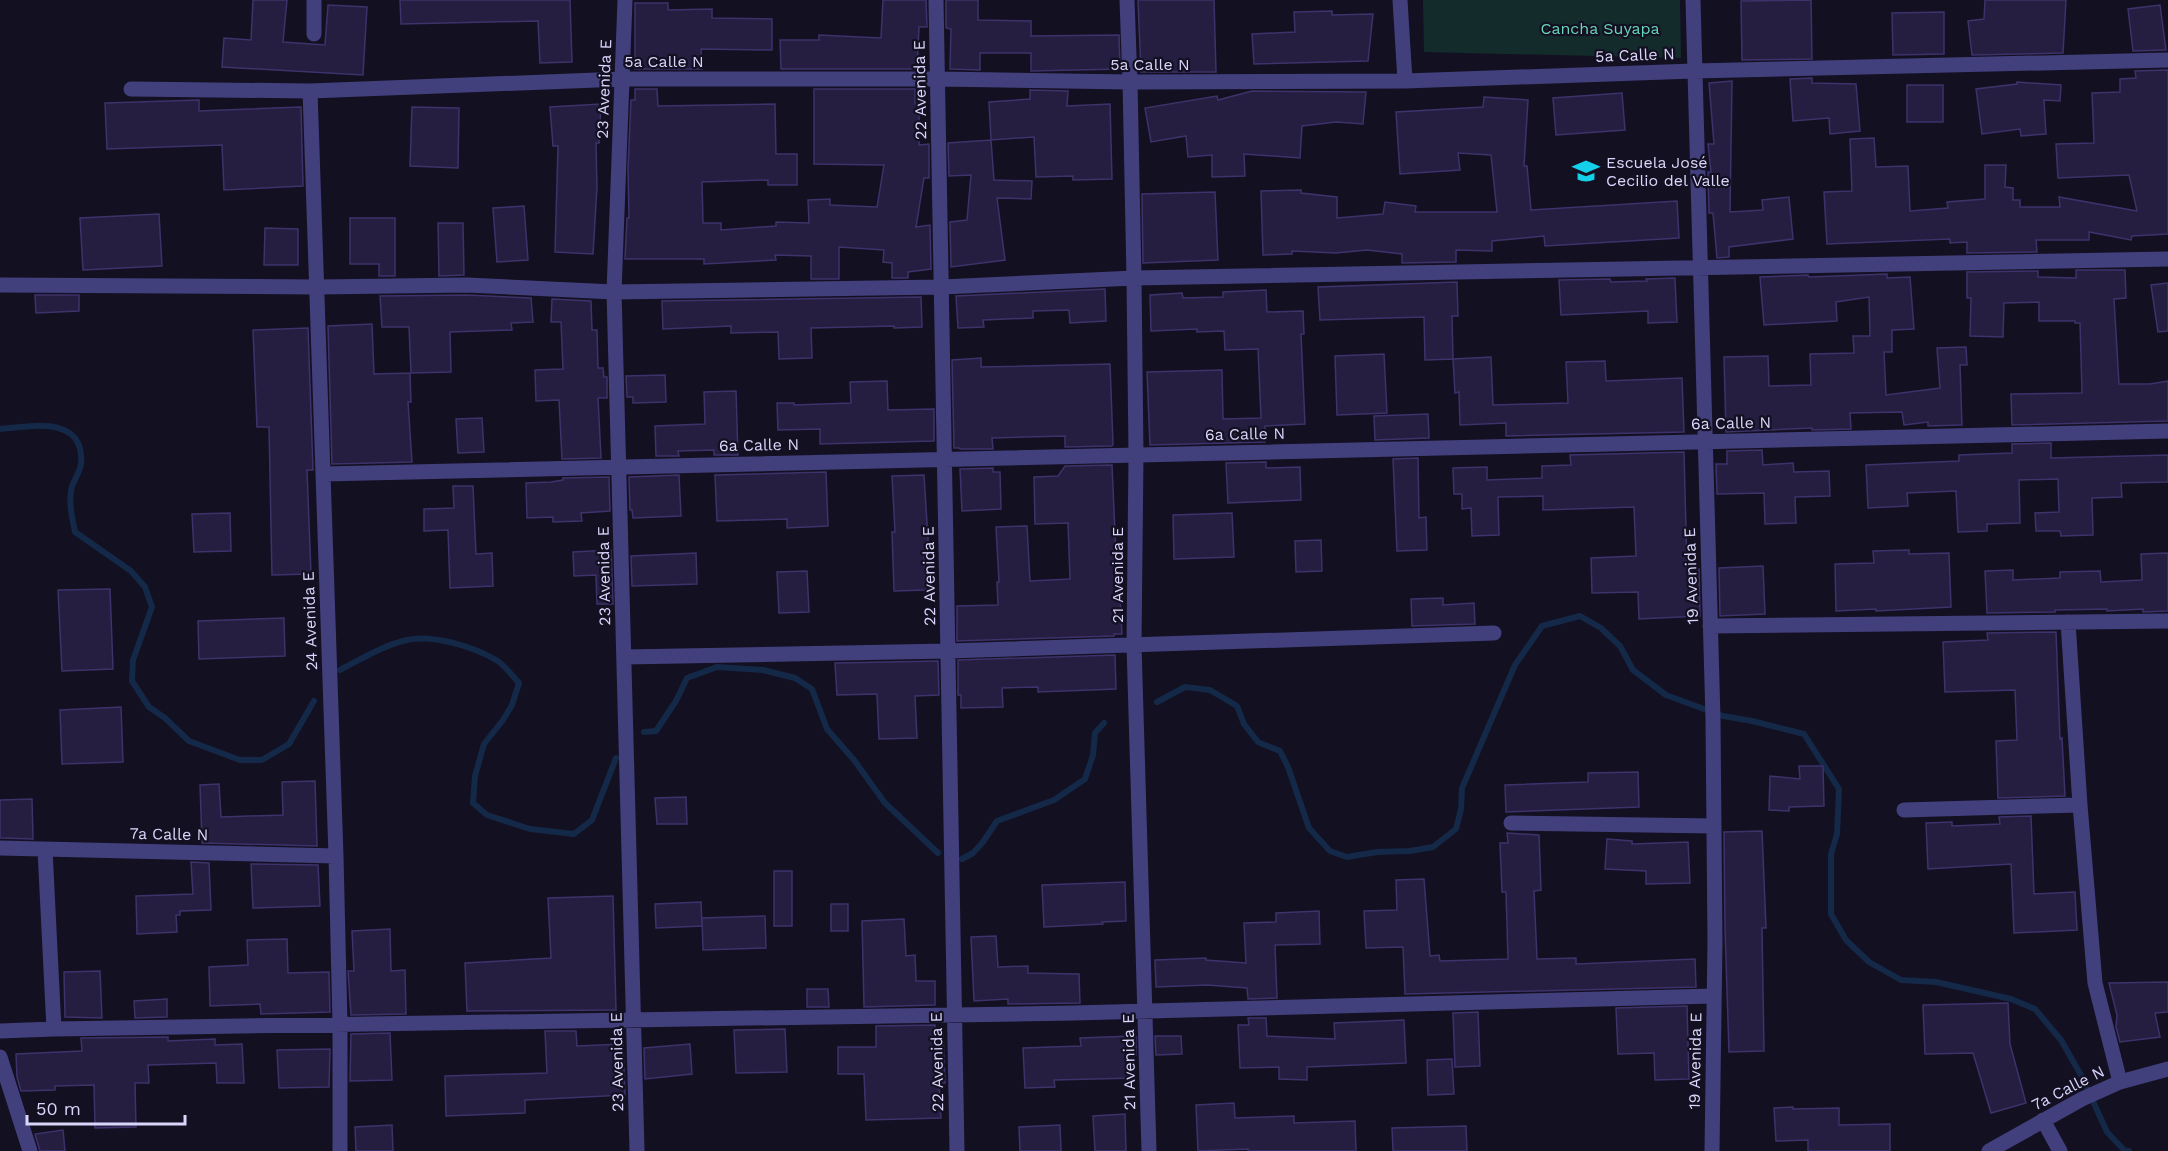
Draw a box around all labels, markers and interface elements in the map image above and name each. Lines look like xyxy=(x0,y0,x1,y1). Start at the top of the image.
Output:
park label: Cancha Suyapa xyxy=(1540,19,1660,38)
street label: 23 Avenida E xyxy=(593,39,615,139)
street label: 22 Avenida E xyxy=(910,40,930,140)
street label: 5a Calle N xyxy=(1595,44,1675,66)
street label: 5a Calle N xyxy=(624,52,704,71)
street label: 5a Calle N xyxy=(1110,55,1190,74)
place label: Escuela José Cecilio del Valle xyxy=(1606,153,1730,190)
school or university icon: Escuela José Cecilio del Valle xyxy=(1571,156,1601,186)
street label: 6a Calle N xyxy=(1691,413,1771,433)
street label: 6a Calle N xyxy=(1205,424,1285,444)
street label: 6a Calle N xyxy=(719,435,799,455)
street label: 23 Avenida E xyxy=(594,526,614,626)
street label: 22 Avenida E xyxy=(919,526,939,626)
street label: 21 Avenida E xyxy=(1108,527,1127,623)
street label: 19 Avenida E xyxy=(1680,527,1702,625)
street label: 24 Avenida E xyxy=(299,571,321,671)
street label: 7a Calle N xyxy=(129,824,209,844)
street label: 23 Avenida E xyxy=(607,1012,627,1112)
street label: 22 Avenida E xyxy=(927,1012,947,1112)
street label: 19 Avenida E xyxy=(1685,1012,1705,1110)
street label: 21 Avenida E xyxy=(1119,1014,1139,1110)
street label: 7a Calle N xyxy=(2029,1062,2107,1114)
scale bar xyxy=(27,1088,184,1126)
text: 50 m xyxy=(36,1098,81,1119)

